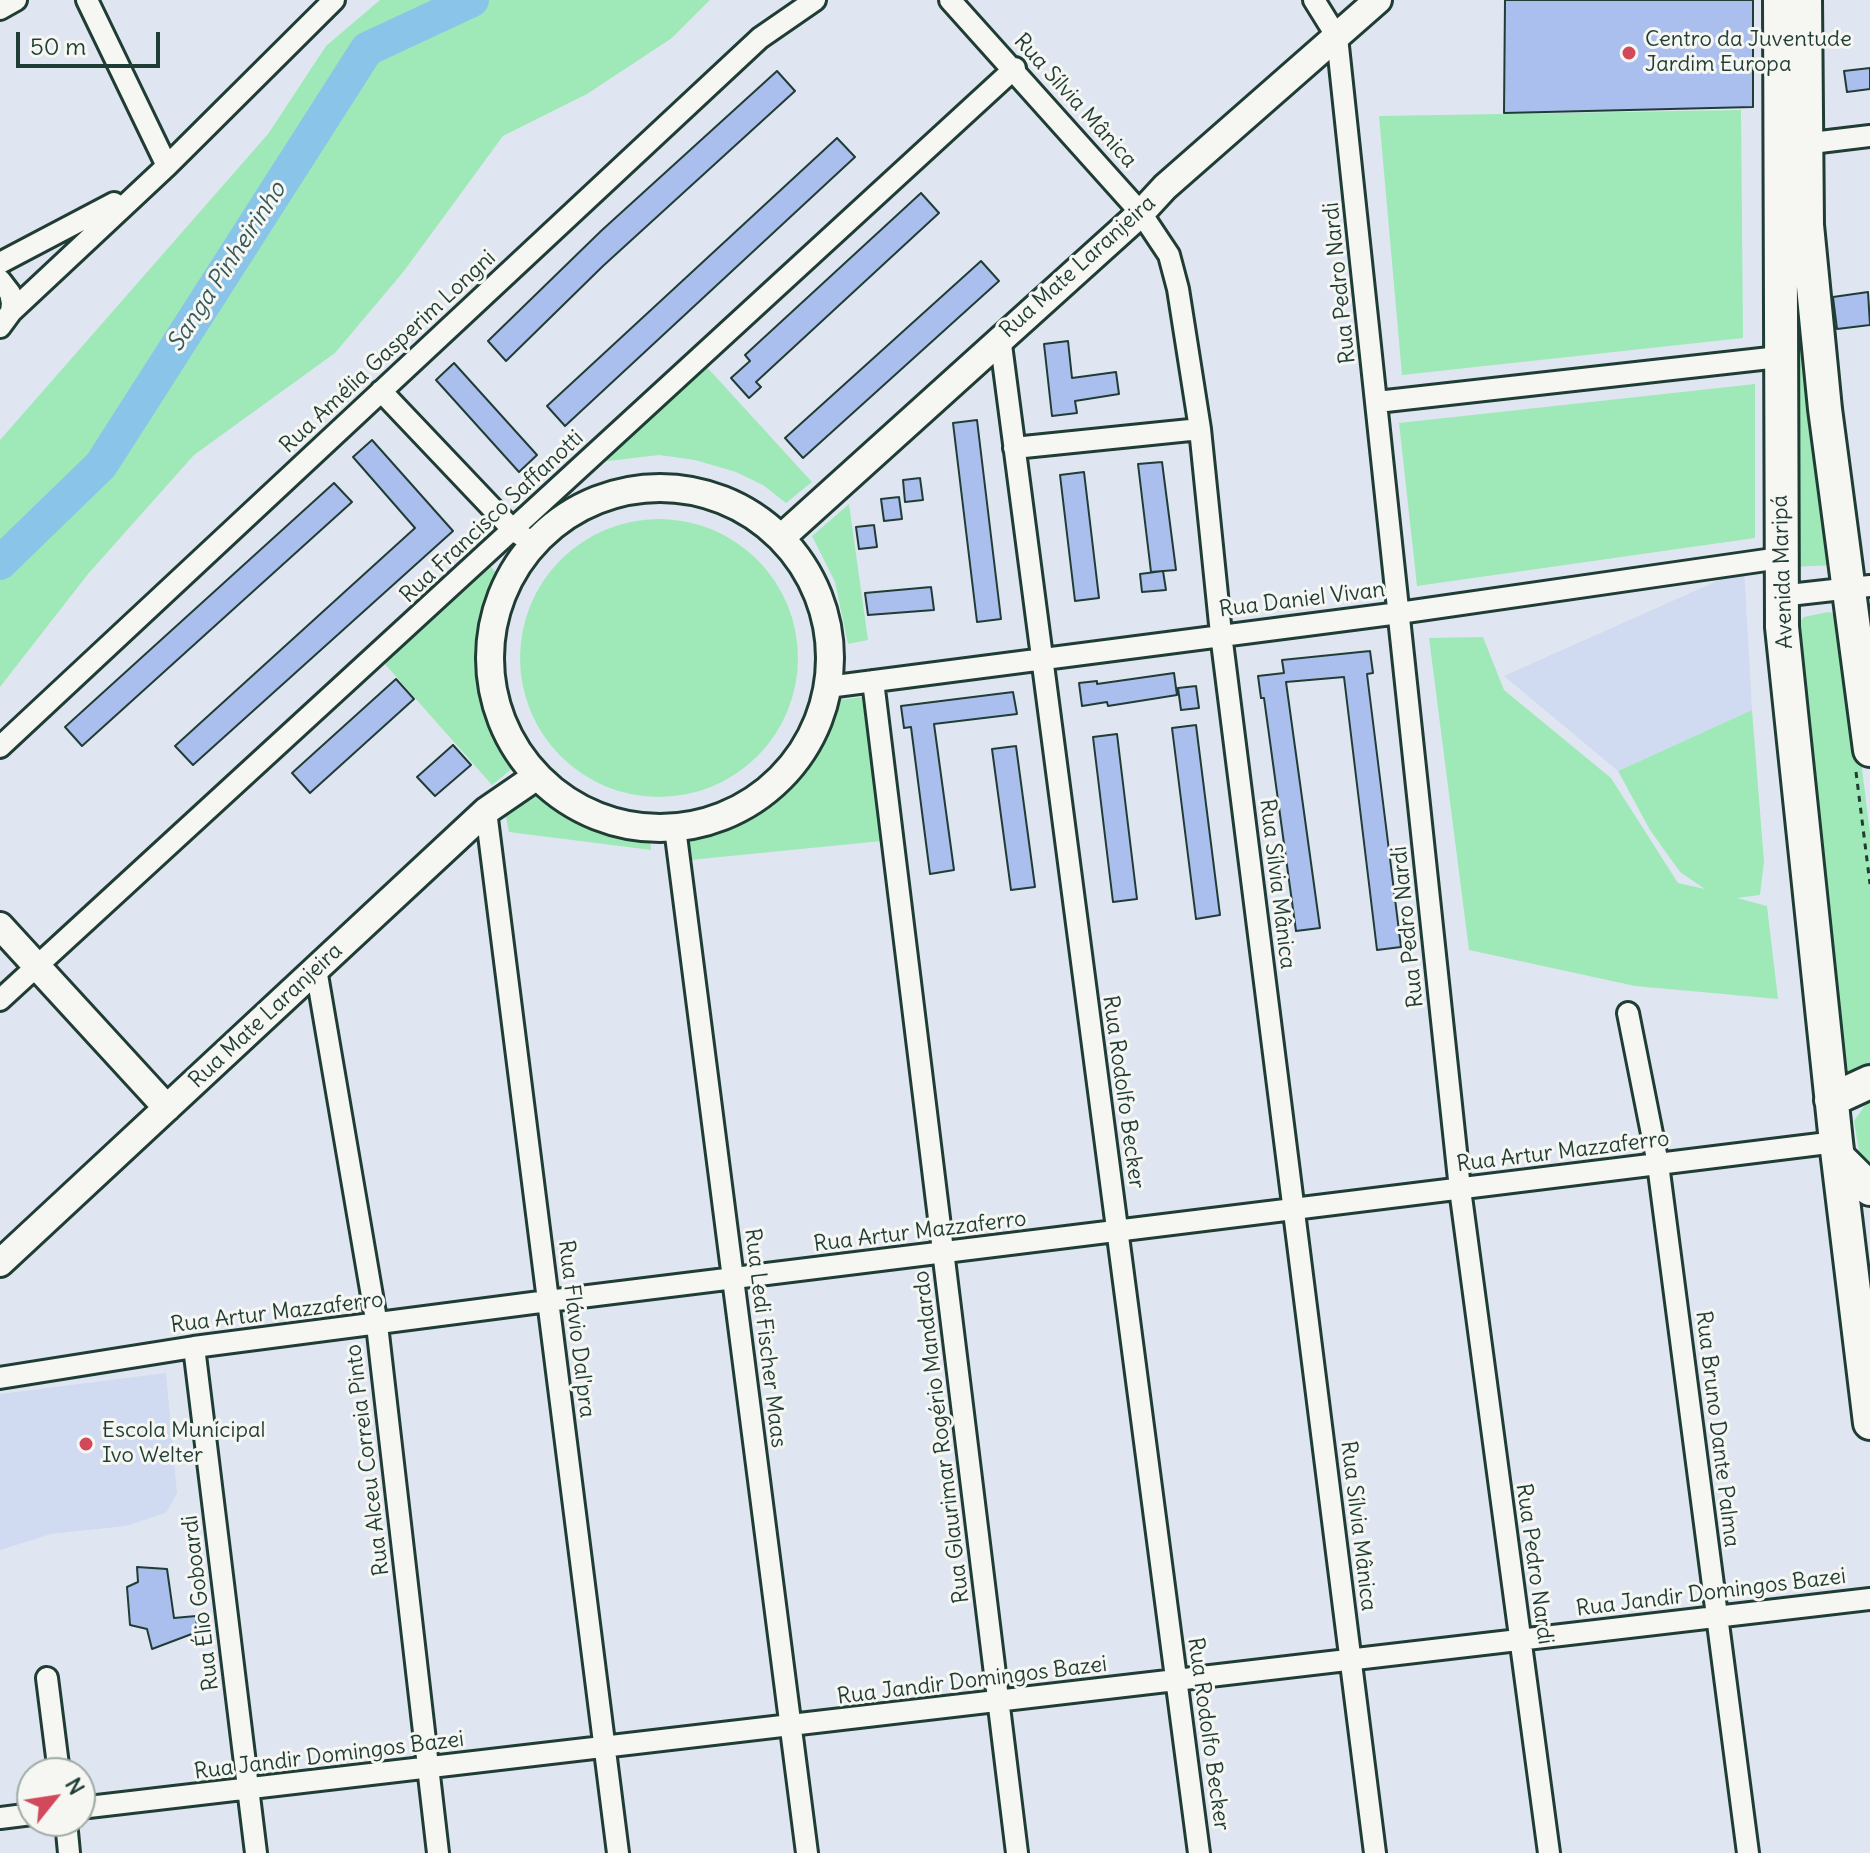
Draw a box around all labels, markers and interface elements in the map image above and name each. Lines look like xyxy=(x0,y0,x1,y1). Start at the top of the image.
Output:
scale bar xyxy=(20,16,164,66)
place label: Centro da Juventude Jardim Europa xyxy=(1645,27,1852,78)
street label: Rua Sílvia Mânica xyxy=(1008,28,1142,174)
text: 50 m xyxy=(30,31,86,61)
marker: Centro da Juventude Jardim Europa xyxy=(1620,44,1638,62)
water label: Sanga Pinheirinho xyxy=(162,177,292,357)
street label: Rua Mate Laranjeira xyxy=(995,190,1161,344)
street label: Rua Pedro Nardi xyxy=(1318,201,1362,365)
street label: Rua Amélia Gasperim Longni xyxy=(275,245,501,459)
street label: Rua Francisco Saffanotti xyxy=(395,425,589,609)
street label: Avenida Maripá xyxy=(1767,494,1799,650)
street label: Rua Daniel Vivan xyxy=(1218,577,1386,623)
street label: Rua Sílvia Mânica xyxy=(1253,797,1301,971)
street label: Rua Pedro Nardi xyxy=(1386,845,1430,1009)
street label: Rua Mate Laranjeira xyxy=(184,938,348,1094)
street label: Rua Rodolfo Becker xyxy=(1096,994,1150,1190)
street label: Rua Artur Mazzaferro xyxy=(1455,1126,1671,1178)
street label: Rua Artur Mazzaferro xyxy=(812,1206,1028,1258)
street label: Rua Ledi Fischer Maas xyxy=(738,1227,792,1449)
street label: Rua Flávio Dal'pra xyxy=(552,1239,600,1419)
street label: Rua Glaurimar Rogério Mandardo xyxy=(908,1269,976,1605)
street label: Rua Artur Mazzaferro xyxy=(169,1287,385,1339)
street label: Rua Bruno Dante Palma xyxy=(1689,1309,1745,1549)
street label: Rua Alceu Correia Pinto xyxy=(341,1343,395,1577)
place label: Escola Munícipal Ivo Welter xyxy=(102,1418,265,1470)
marker: Escola Munícipal Ivo Welter xyxy=(77,1435,95,1453)
street label: Rua Sílvia Mânica xyxy=(1334,1439,1382,1613)
street label: Rua Pedro Nardi xyxy=(1510,1482,1558,1646)
street label: Rua Élio Goboardi xyxy=(177,1514,225,1692)
street label: Rua Jandir Domingos Bazei xyxy=(1575,1563,1847,1623)
street label: Rua Rodolfo Becker xyxy=(1181,1636,1235,1832)
street label: Rua Jandir Domingos Bazei xyxy=(836,1651,1108,1711)
street label: Rua Jandir Domingos Bazei xyxy=(193,1726,465,1786)
north arrow xyxy=(16,1757,96,1837)
text: N xyxy=(59,1772,91,1800)

